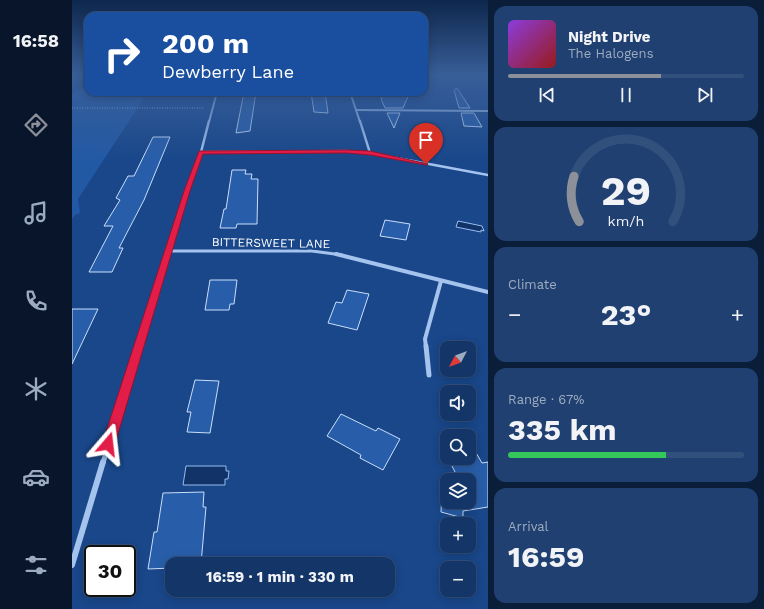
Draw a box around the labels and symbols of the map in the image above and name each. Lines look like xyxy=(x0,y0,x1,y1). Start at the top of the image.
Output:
pin xyxy=(409,123,443,164)
street label: BITTERSWEET LANE xyxy=(212,235,331,251)
north arrow xyxy=(440,341,476,377)
position arrow xyxy=(87,423,129,465)
speed limit sign: 30 xyxy=(84,545,136,597)

